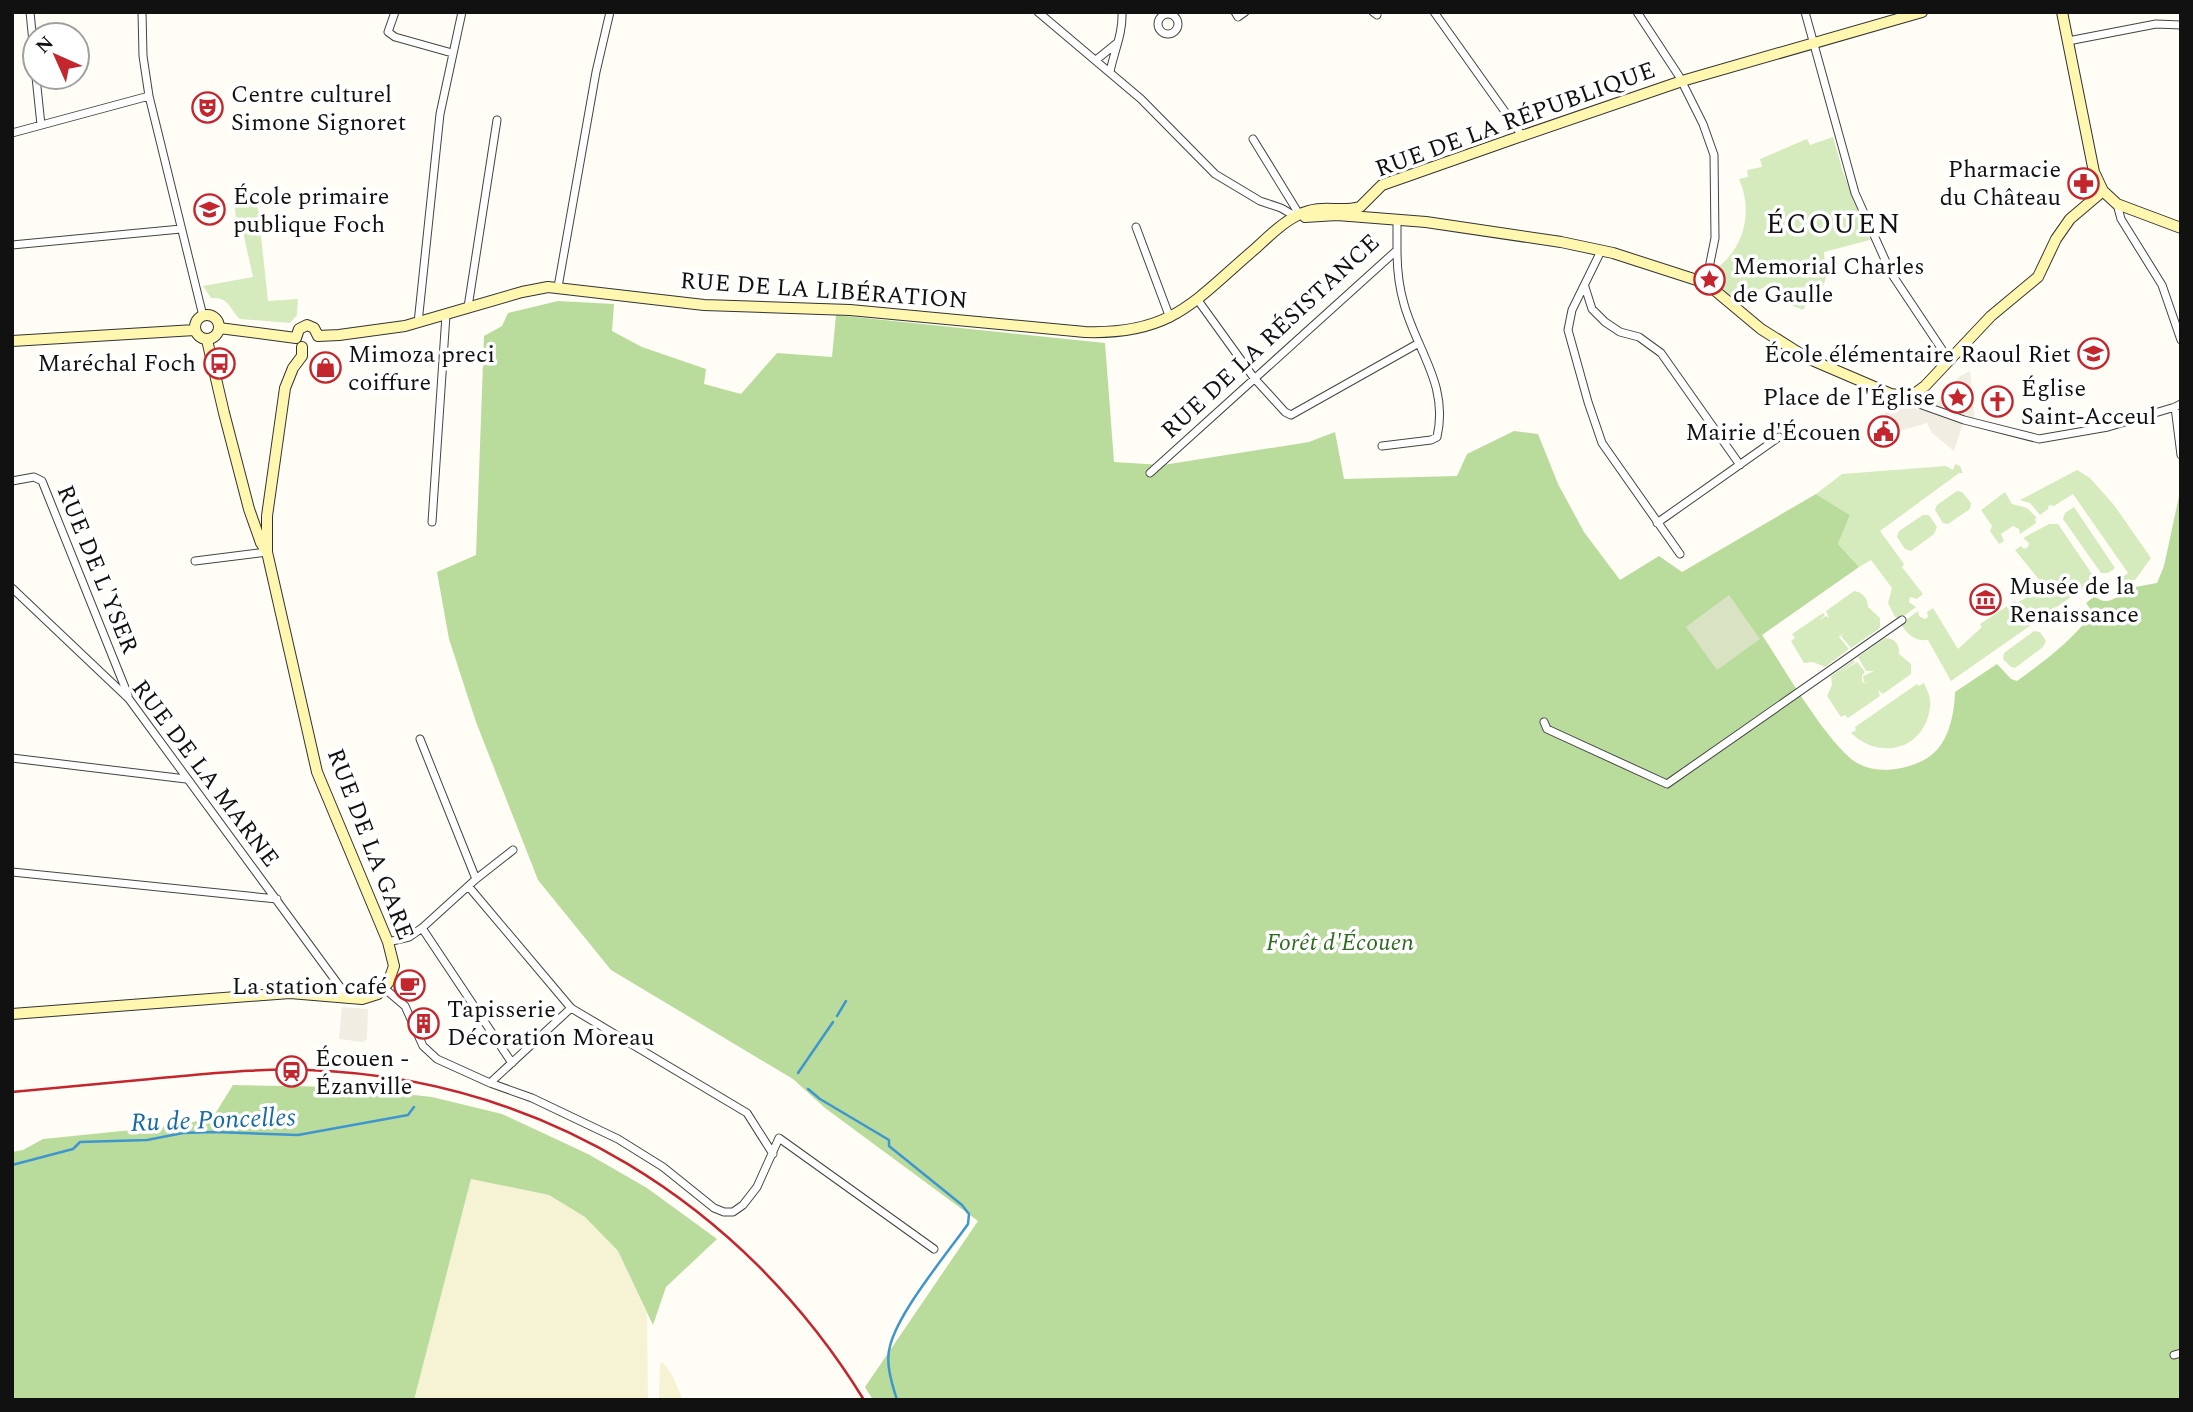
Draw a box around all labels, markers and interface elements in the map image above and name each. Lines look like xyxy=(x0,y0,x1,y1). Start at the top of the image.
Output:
north arrow xyxy=(21,21,91,91)
text: N xyxy=(29,29,61,61)
street label: RUE DE LA RÉPUBLIQUE xyxy=(1370,52,1660,187)
place label: Centre culturel Simone Signoret xyxy=(231,77,406,141)
theatre icon: Centre culturel Simone Signoret xyxy=(191,91,225,125)
place label: Pharmacie du Château xyxy=(1940,152,2061,216)
pharmacy icon: Pharmacie du Château xyxy=(2067,166,2101,200)
place label: École primaire publique Foch xyxy=(233,179,389,243)
school or university icon: École primaire publique Foch xyxy=(193,193,227,227)
district label: ÉCOUEN xyxy=(1766,203,1902,246)
street label: RUE DE LA RÉSISTANCE xyxy=(1153,226,1388,448)
place label: Memorial Charles de Gaulle xyxy=(1733,249,1925,313)
street label: RUE DE LA LIBÉRATION xyxy=(679,263,969,319)
place icon: Memorial Charles de Gaulle xyxy=(1693,263,1727,297)
place label: Mimoza preci coiffure xyxy=(348,337,495,401)
place label: École élémentaire Raoul Riet xyxy=(1764,337,2071,373)
school or university icon: École élémentaire Raoul Riet xyxy=(2077,337,2111,371)
place label: Maréchal Foch xyxy=(38,346,196,382)
bus stop icon: Maréchal Foch xyxy=(202,346,236,380)
shop icon: Mimoza preci coiffure xyxy=(308,351,342,385)
place label: Église Saint-Acceul xyxy=(2021,371,2156,435)
place label: Place de l'Église xyxy=(1763,380,1935,416)
place icon: Place de l'Église xyxy=(1941,380,1975,414)
church icon: Église Saint-Acceul xyxy=(1981,385,2015,419)
place label: Mairie d'Écouen xyxy=(1686,415,1861,451)
public building icon: Mairie d'Écouen xyxy=(1867,415,1901,449)
street label: RUE DE L'YSER xyxy=(47,480,147,659)
place label: Musée de la Renaissance xyxy=(2009,569,2139,633)
museum icon: Musée de la Renaissance xyxy=(1969,583,2003,617)
street label: RUE DE LA MARNE xyxy=(123,672,288,875)
street label: RUE DE LA GARE xyxy=(317,743,423,946)
park label: Forêt d'Écouen xyxy=(1266,925,1414,961)
place label: La station café xyxy=(232,969,387,1005)
cafe icon: La station café xyxy=(393,969,427,1003)
place label: Tapisserie Décoration Moreau xyxy=(447,992,655,1056)
building icon: Tapisserie Décoration Moreau xyxy=(407,1006,441,1040)
place label: Écouen - Ézanville xyxy=(315,1041,412,1105)
station icon: Écouen - Ézanville xyxy=(275,1055,309,1089)
water label: Ru de Poncelles xyxy=(130,1097,296,1143)

